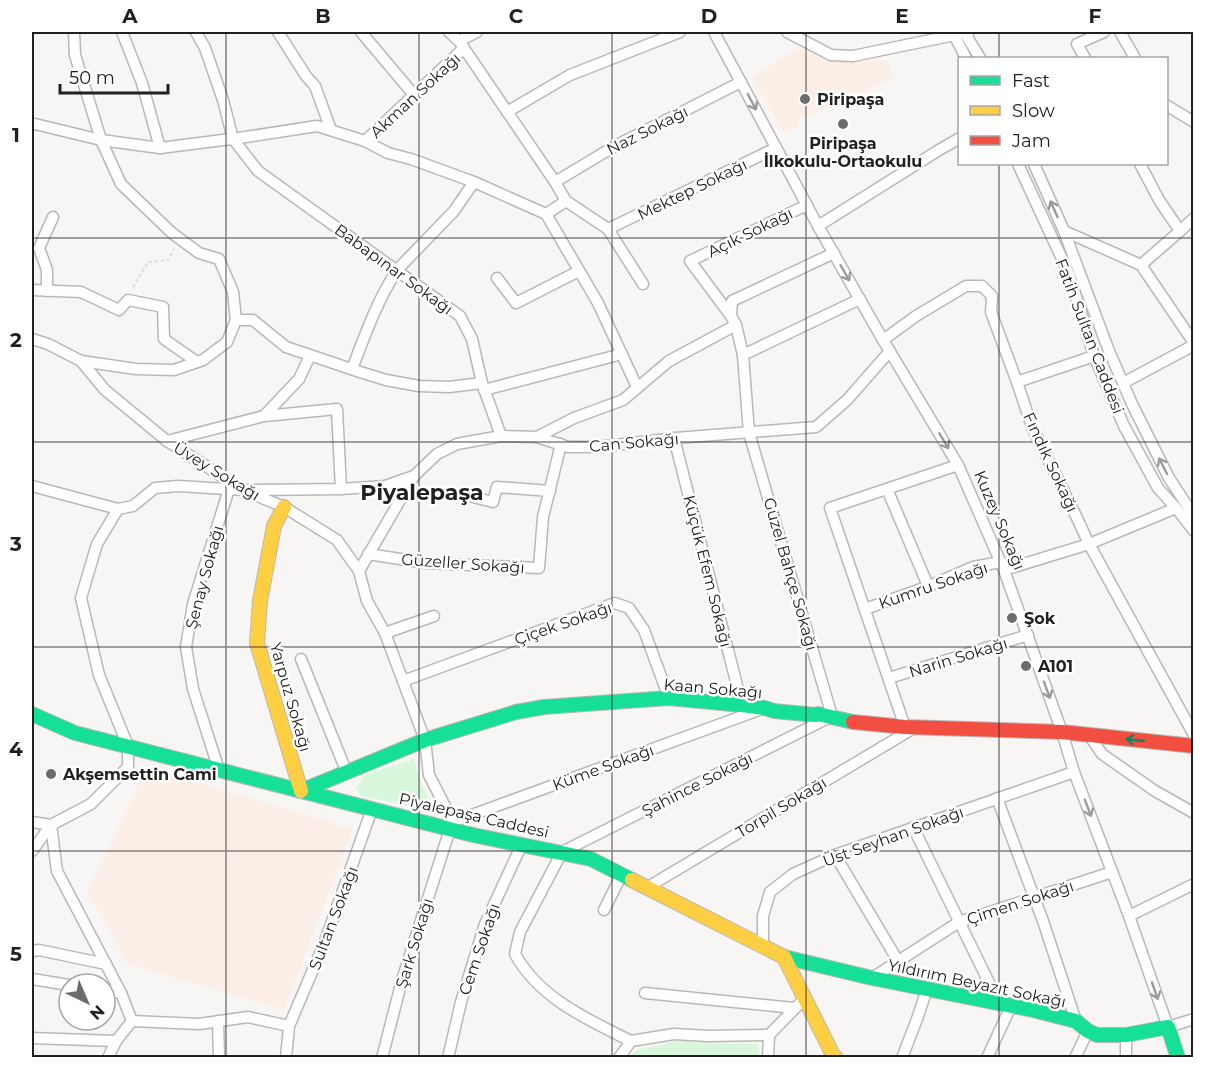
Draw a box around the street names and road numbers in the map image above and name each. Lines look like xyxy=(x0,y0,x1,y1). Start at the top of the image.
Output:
street label: Akman Sokağı xyxy=(366,49,464,142)
street label: Naz Sokağı xyxy=(603,102,691,159)
street label: Mektep Sokağı xyxy=(634,155,750,224)
street label: Açık Sokağı xyxy=(705,204,796,261)
street label: Babapınar Sokağı xyxy=(331,220,457,319)
street label: Fatih Sultan Caddesi xyxy=(1051,256,1128,416)
street label: Fındık Sokağı xyxy=(1019,409,1082,515)
street label: Can Sokağı xyxy=(589,429,680,456)
street label: Üvey Sokağı xyxy=(170,437,264,505)
street label: Kuzey Sokağı xyxy=(970,468,1029,573)
street label: Küçük Efem Sokağı xyxy=(679,493,736,649)
street label: Güzel Bahçe Sokağı xyxy=(760,495,821,653)
street label: Şenay Sokağı xyxy=(182,523,227,631)
street label: Güzeller Sokağı xyxy=(401,550,525,577)
street label: Kumru Sokağı xyxy=(876,558,990,613)
street label: Çiçek Sokağı xyxy=(512,598,614,649)
street label: Narin Sokağı xyxy=(907,633,1010,681)
street label: Yarpuz Sokağı xyxy=(266,640,315,754)
street label: Kaan Sokağı xyxy=(663,675,763,702)
street label: Küme Sokağı xyxy=(550,740,657,795)
street label: Şahince Sokağı xyxy=(639,748,756,821)
street label: Torpil Sokağı xyxy=(733,773,830,842)
street label: Piyalepaşa Caddesi xyxy=(397,789,551,842)
street label: Üst Seyhan Sokağı xyxy=(820,801,966,871)
street label: Sultan Sokağı xyxy=(305,864,362,973)
street label: Çimen Sokağı xyxy=(964,876,1076,929)
street label: Şark Sokağı xyxy=(392,896,437,991)
street label: Cem Sokağı xyxy=(455,901,504,998)
street label: Yıldırım Beyazıt Sokağı xyxy=(886,955,1068,1012)

